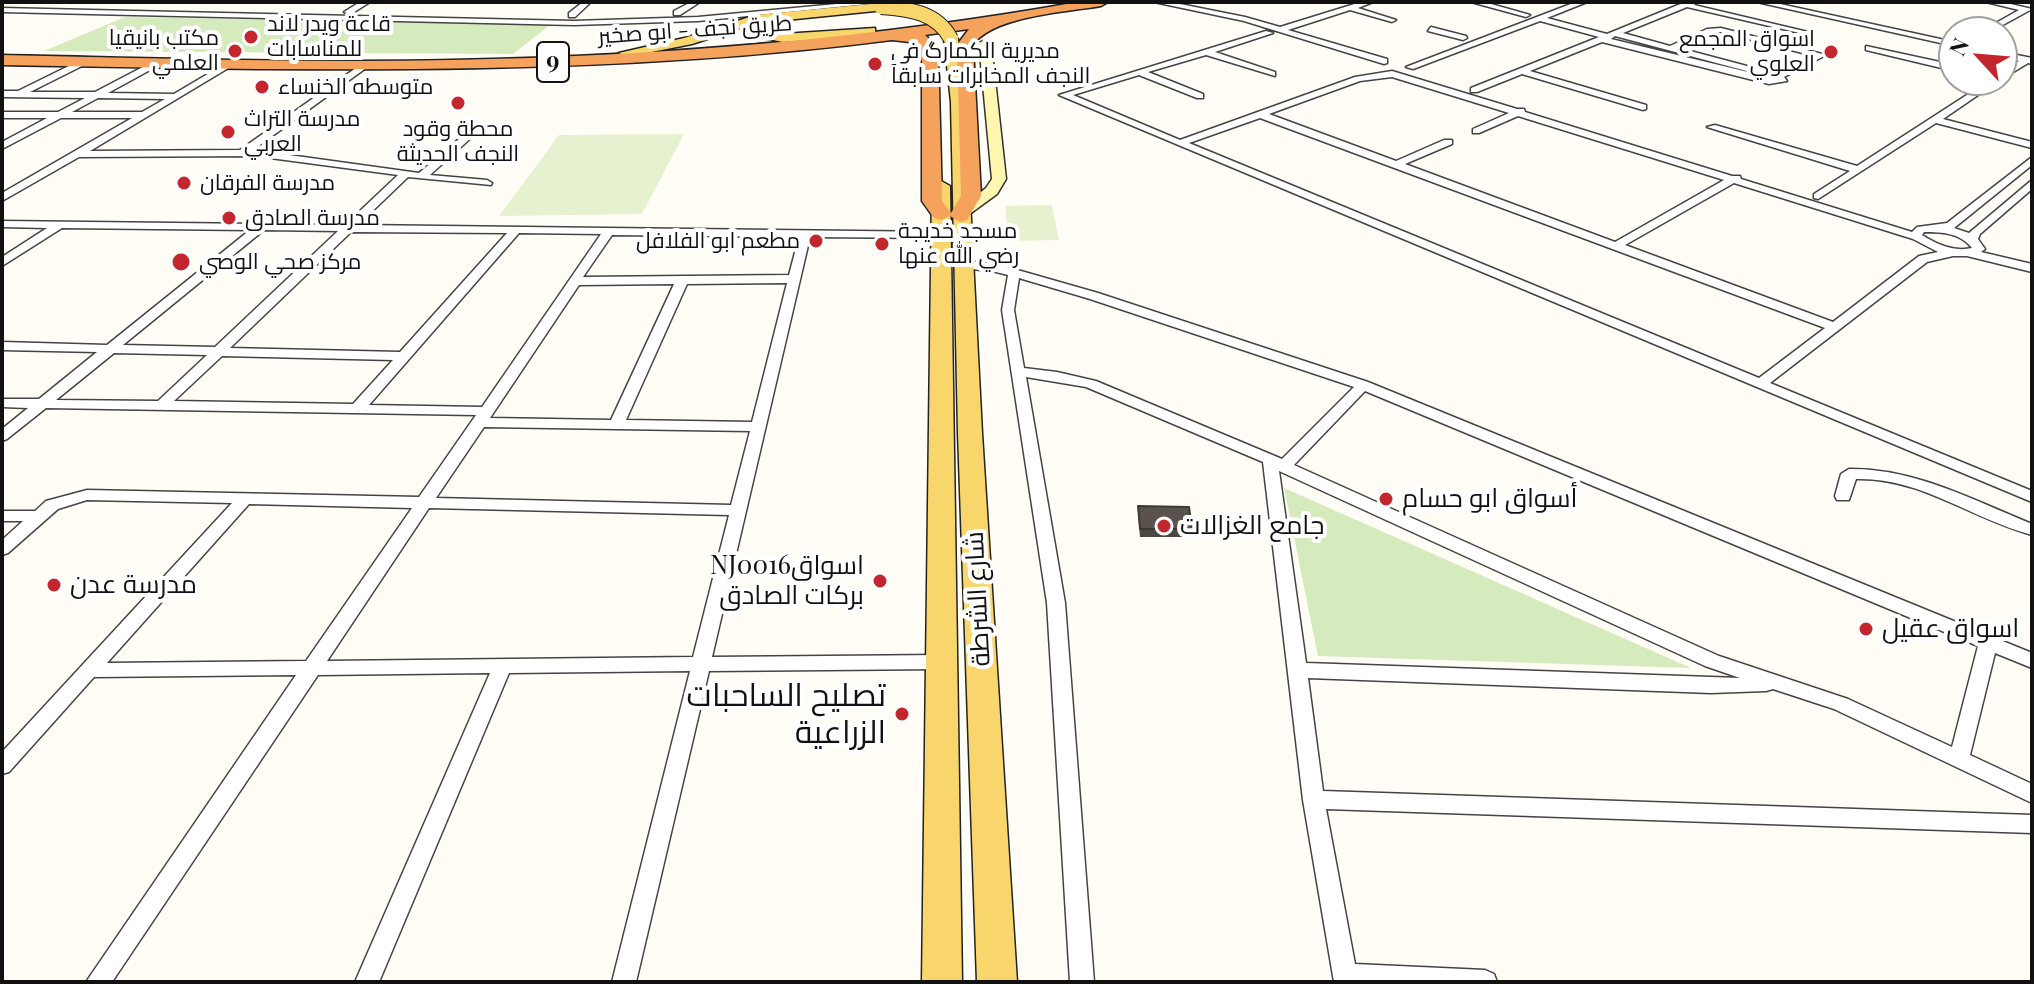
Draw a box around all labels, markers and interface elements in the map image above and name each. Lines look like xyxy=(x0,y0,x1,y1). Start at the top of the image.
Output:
street label: طريق نجف - ابو صخير xyxy=(597,10,793,50)
place label: قاعة ويدر لاند للمناسابات xyxy=(267,11,391,62)
north arrow xyxy=(1938,16,2018,96)
place label: مكتب بانيقيا العلمي xyxy=(109,25,219,76)
place label: اسواق المجمع العلوي xyxy=(1679,26,1815,78)
marker: قاعة ويدر لاند للمناسابات xyxy=(242,28,260,46)
text: N xyxy=(1941,33,1975,60)
place label: مديرية الكمارگ في النجف المخابرات سابقآ xyxy=(891,38,1090,90)
marker: مكتب بانيقيا العلمي xyxy=(226,42,244,60)
road number: 9 xyxy=(537,42,569,82)
marker: اسواق المجمع العلوي xyxy=(1822,43,1840,61)
marker: مديرية الكمارگ في النجف المخابرات سابقآ xyxy=(866,55,884,73)
place label: متوسطه الخنساء xyxy=(278,74,433,100)
marker: متوسطه الخنساء xyxy=(253,78,271,96)
marker: محطة وقود النجف الحديثة xyxy=(449,94,467,112)
place label: مدرسة التراث العربي xyxy=(244,106,360,158)
place label: محطة وقود النجف الحديثة xyxy=(397,116,519,168)
marker: مدرسة التراث العربي xyxy=(219,123,237,141)
place label: مدرسة الفرقان xyxy=(200,170,335,196)
marker: مدرسة الفرقان xyxy=(175,174,193,192)
place label: مدرسة الصادق xyxy=(245,205,380,231)
marker: مدرسة الصادق xyxy=(220,209,238,227)
place label: مسجد خديجة رضي الله عنها xyxy=(898,218,1019,270)
place label: مطعم ابو الفلافل xyxy=(636,228,800,254)
marker: مطعم ابو الفلافل xyxy=(807,232,825,250)
marker: مسجد خديجة رضي الله عنها xyxy=(873,235,891,253)
place label: مركز صحي الوصي xyxy=(199,249,361,275)
marker: مركز صحي الوصي xyxy=(170,251,192,273)
place label: أسواق ابو حسام xyxy=(1402,483,1578,515)
marker: أسواق ابو حسام xyxy=(1377,490,1395,508)
place label: جامع الغزالات xyxy=(1180,510,1324,542)
marker: جامع الغزالات xyxy=(1155,517,1173,535)
street label: شارع الشرطة xyxy=(959,531,997,667)
place label: NJ0016اسواق برکات الصادق xyxy=(710,550,864,612)
place label: مدرسة عدن xyxy=(70,569,197,601)
marker: NJ0016اسواق برکات الصادق xyxy=(871,572,889,590)
marker: مدرسة عدن xyxy=(45,576,63,594)
place label: اسواق عقيل xyxy=(1882,613,2019,645)
marker: اسواق عقيل xyxy=(1857,620,1875,638)
place label: تصليح الساحبات الزراعية xyxy=(687,677,886,752)
marker: تصليح الساحبات الزراعية xyxy=(893,705,911,723)

